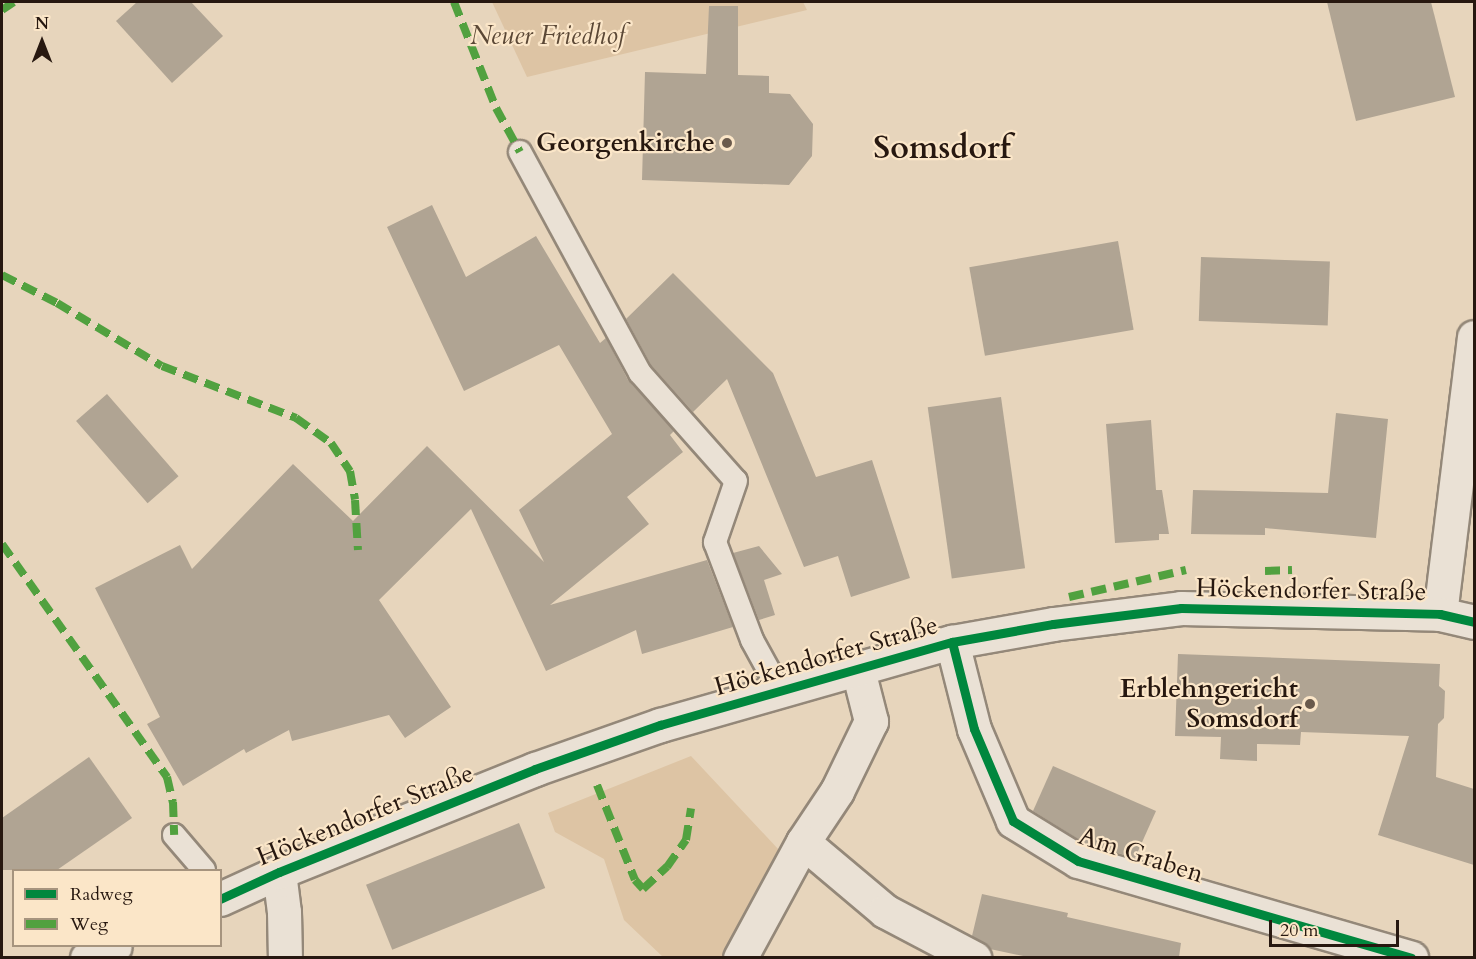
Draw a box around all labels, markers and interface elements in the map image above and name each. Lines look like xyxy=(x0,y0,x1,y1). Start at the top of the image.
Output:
north arrow xyxy=(12,12,72,72)
text: N xyxy=(35,13,49,35)
park label: Neuer Friedhof xyxy=(470,20,626,52)
place label: Georgenkirche xyxy=(536,127,715,159)
district label: Somsdorf xyxy=(873,129,1011,167)
marker: Georgenkirche xyxy=(720,136,734,150)
street label: Höckendorfer Straße xyxy=(1195,572,1427,608)
street label: Höckendorfer Straße xyxy=(711,609,941,703)
place label: Erblehngericht Somsdorf xyxy=(1120,673,1298,734)
marker: Erblehngericht Somsdorf xyxy=(1303,697,1317,711)
street label: Höckendorfer Straße xyxy=(252,757,478,873)
street label: Am Graben xyxy=(1075,820,1207,890)
legend xyxy=(12,869,222,947)
text: Radweg xyxy=(70,882,133,907)
scale bar xyxy=(1272,908,1402,946)
text: Weg xyxy=(70,912,108,937)
text: 20 m xyxy=(1280,918,1319,943)

